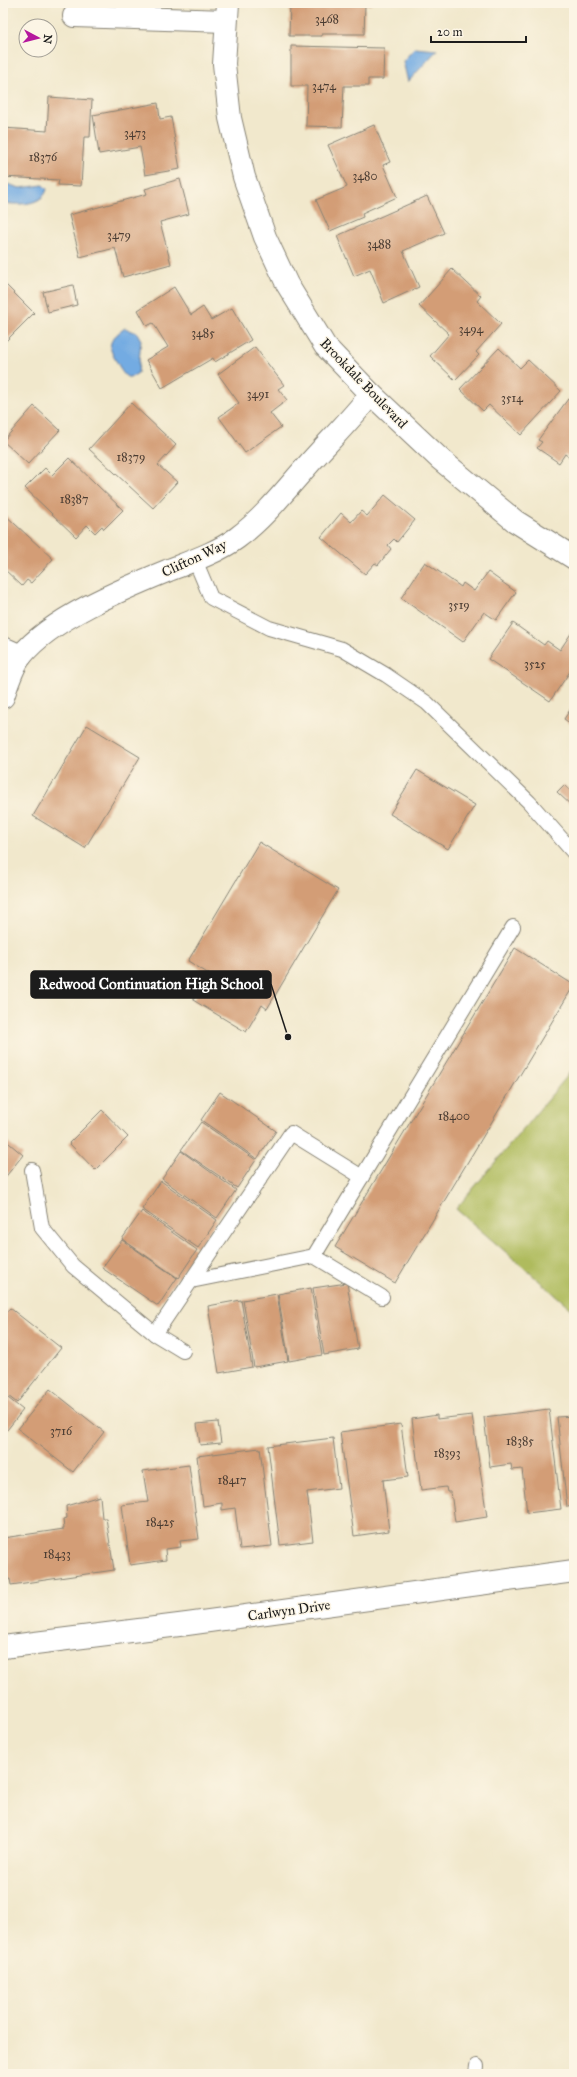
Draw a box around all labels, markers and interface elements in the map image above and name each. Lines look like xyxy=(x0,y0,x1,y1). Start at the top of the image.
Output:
house number: 3468 xyxy=(315,12,339,26)
north arrow xyxy=(18,18,58,58)
scale bar xyxy=(431,18,526,44)
text: 20 m xyxy=(437,25,463,39)
text: N xyxy=(40,34,54,45)
house number: 3474 xyxy=(312,79,336,93)
house number: 3473 xyxy=(124,126,146,140)
house number: 18376 xyxy=(29,150,58,164)
house number: 3480 xyxy=(353,169,377,183)
house number: 3479 xyxy=(107,228,131,242)
house number: 3488 xyxy=(367,237,391,251)
house number: 3494 xyxy=(459,322,484,336)
house number: 3485 xyxy=(191,326,215,340)
street label: Brookdale Boulevard xyxy=(316,335,411,432)
house number: 3491 xyxy=(247,387,270,401)
house number: 3514 xyxy=(501,391,523,405)
house number: 18379 xyxy=(117,450,145,464)
house number: 18387 xyxy=(60,492,88,506)
street label: Clifton Way xyxy=(159,536,230,581)
house number: 3519 xyxy=(448,598,470,612)
house number: 3525 xyxy=(524,657,546,671)
callout: Redwood Continuation High School xyxy=(31,971,271,998)
text: Redwood Continuation High School xyxy=(39,975,264,994)
house number: 18400 xyxy=(438,1109,470,1123)
house number: 3716 xyxy=(50,1424,73,1438)
house number: 18385 xyxy=(506,1434,534,1448)
house number: 18393 xyxy=(433,1446,461,1460)
house number: 18417 xyxy=(218,1473,246,1487)
house number: 18425 xyxy=(145,1515,175,1529)
house number: 18433 xyxy=(43,1547,71,1561)
street label: Carlwyn Drive xyxy=(247,1596,331,1625)

